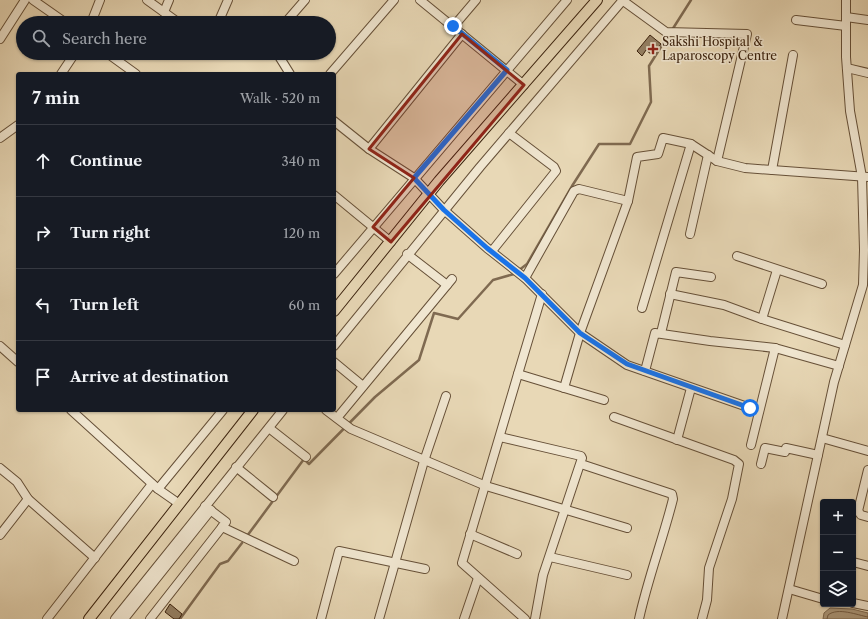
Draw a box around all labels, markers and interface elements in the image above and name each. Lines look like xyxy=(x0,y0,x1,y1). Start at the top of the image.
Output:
search box xyxy=(16,16,336,60)
route end xyxy=(444,17,462,35)
icon: search xyxy=(30,27,52,49)
text: Search here xyxy=(62,29,147,48)
place label: Sakshi Hospital & Laparoscopy Centre xyxy=(662,34,777,63)
marker: Sakshi Hospital & Laparoscopy Centre xyxy=(647,43,659,55)
text: 7 min xyxy=(32,88,80,108)
text: Walk · 520 m xyxy=(240,90,320,106)
icon: ahead xyxy=(32,150,54,172)
text: Continue xyxy=(70,151,142,170)
text: 340 m xyxy=(282,153,320,169)
icon: right xyxy=(32,222,54,244)
text: Turn right xyxy=(70,223,150,242)
text: 120 m xyxy=(283,225,320,241)
icon: left xyxy=(32,294,54,316)
text: Turn left xyxy=(70,295,139,314)
text: 60 m xyxy=(289,297,320,313)
icon: arrive xyxy=(32,366,54,388)
text: Arrive at destination xyxy=(70,367,229,386)
route start xyxy=(741,399,759,417)
map controls xyxy=(820,499,856,607)
button: + xyxy=(820,499,856,535)
button: − xyxy=(820,535,856,571)
button: layers xyxy=(820,571,856,607)

